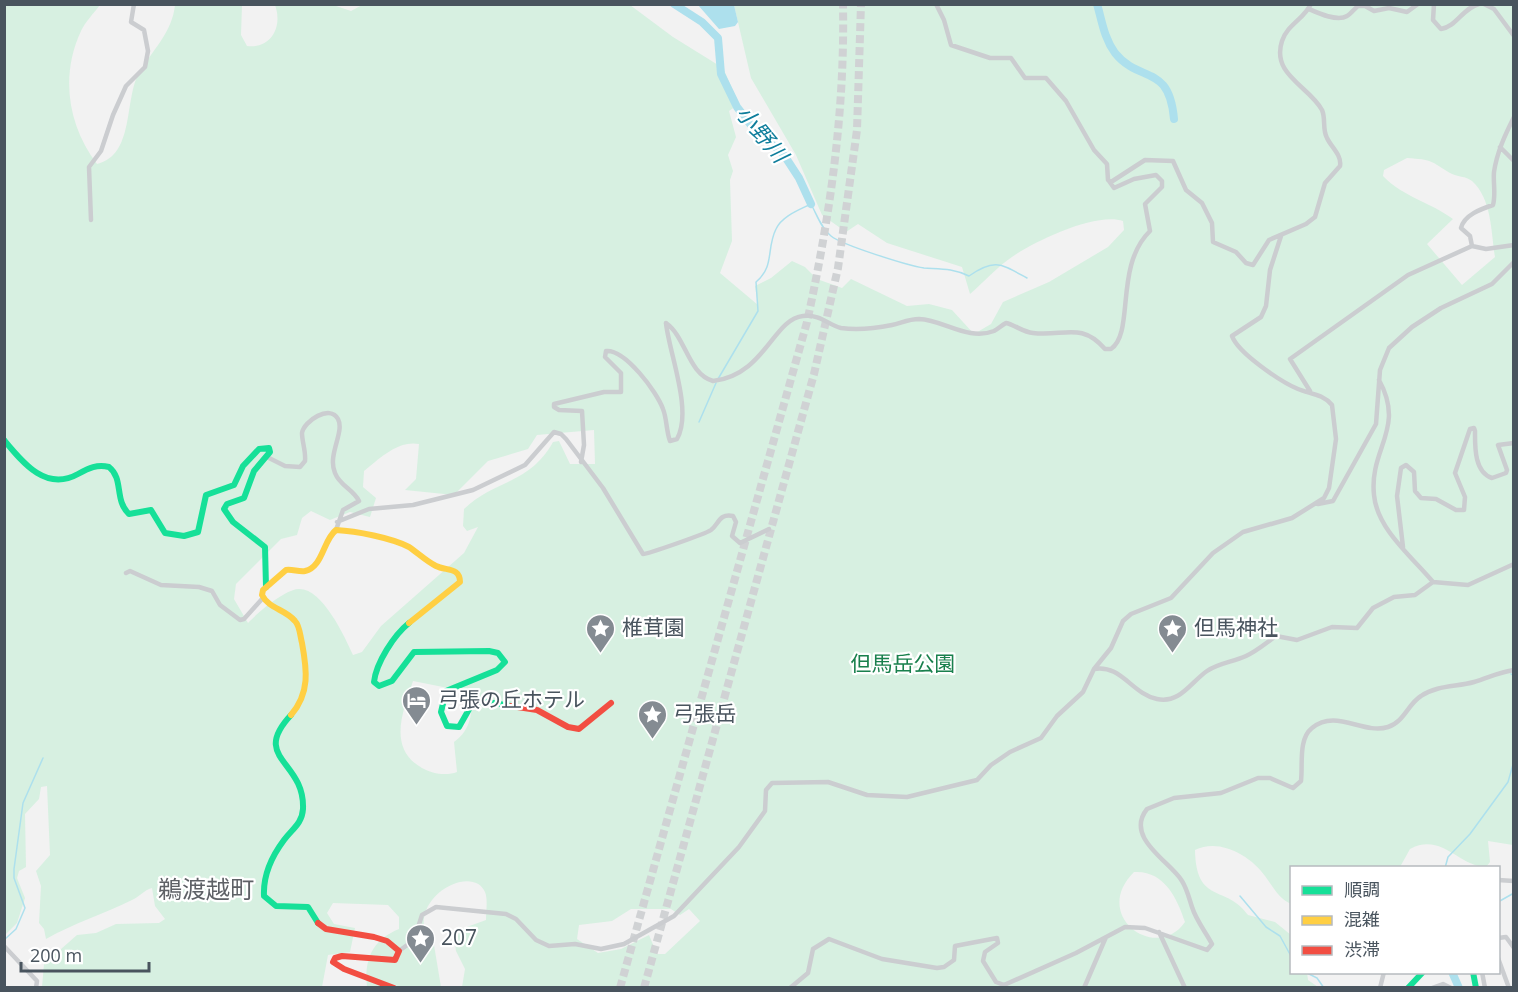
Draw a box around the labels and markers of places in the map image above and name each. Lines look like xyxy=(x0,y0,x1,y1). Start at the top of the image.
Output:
place icon: 椎茸園 xyxy=(585,612,617,654)
place icon: 但馬神社 xyxy=(1157,612,1189,654)
place label: 椎茸園 xyxy=(622,613,685,641)
place label: 但馬神社 xyxy=(1194,613,1278,641)
hotel icon: 弓張の丘ホテル xyxy=(401,684,433,726)
place label: 弓張の丘ホテル xyxy=(438,685,585,713)
place icon: 弓張岳 xyxy=(636,698,668,740)
place label: 弓張岳 xyxy=(673,699,736,727)
place icon: 207 xyxy=(404,922,436,964)
place label: 207 xyxy=(441,923,477,951)

